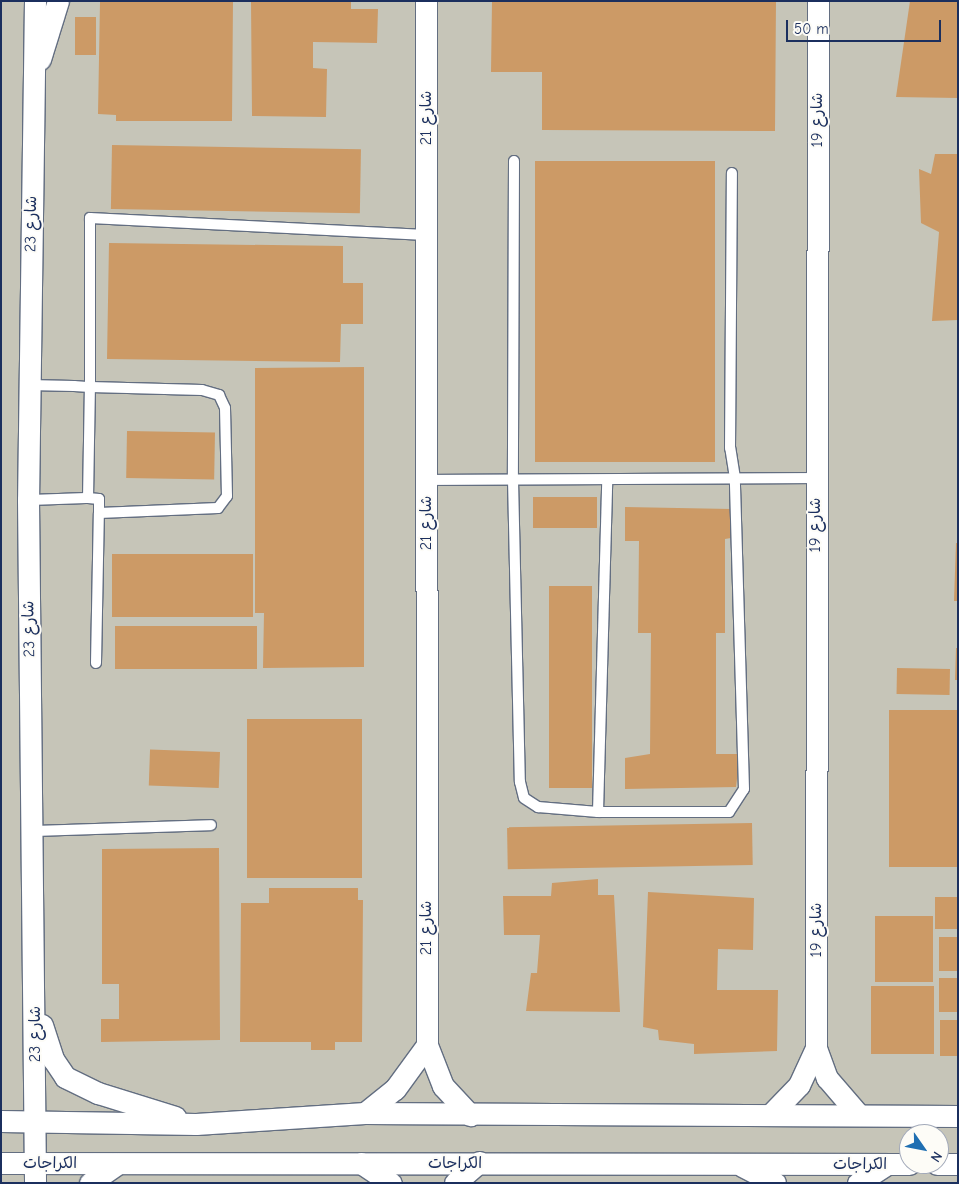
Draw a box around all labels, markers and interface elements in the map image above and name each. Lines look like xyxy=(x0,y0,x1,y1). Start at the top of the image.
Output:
scale bar xyxy=(789,10,944,42)
text: 50 m xyxy=(794,20,829,38)
street label: شارع 21 xyxy=(416,91,436,145)
street label: شارع 19 xyxy=(807,93,827,147)
street label: شارع 23 xyxy=(21,196,41,252)
street label: شارع 21 xyxy=(416,496,436,550)
street label: شارع 19 xyxy=(805,498,825,552)
street label: شارع 23 xyxy=(19,601,39,657)
street label: شارع 21 xyxy=(416,901,436,955)
street label: شارع 19 xyxy=(806,903,826,957)
street label: شارع 23 xyxy=(25,1006,45,1062)
north arrow xyxy=(899,1124,949,1174)
text: N xyxy=(927,1148,946,1165)
street label: الكراجات xyxy=(23,1153,77,1173)
street label: الكراجات xyxy=(428,1153,482,1173)
street label: الكراجات xyxy=(833,1154,887,1174)

